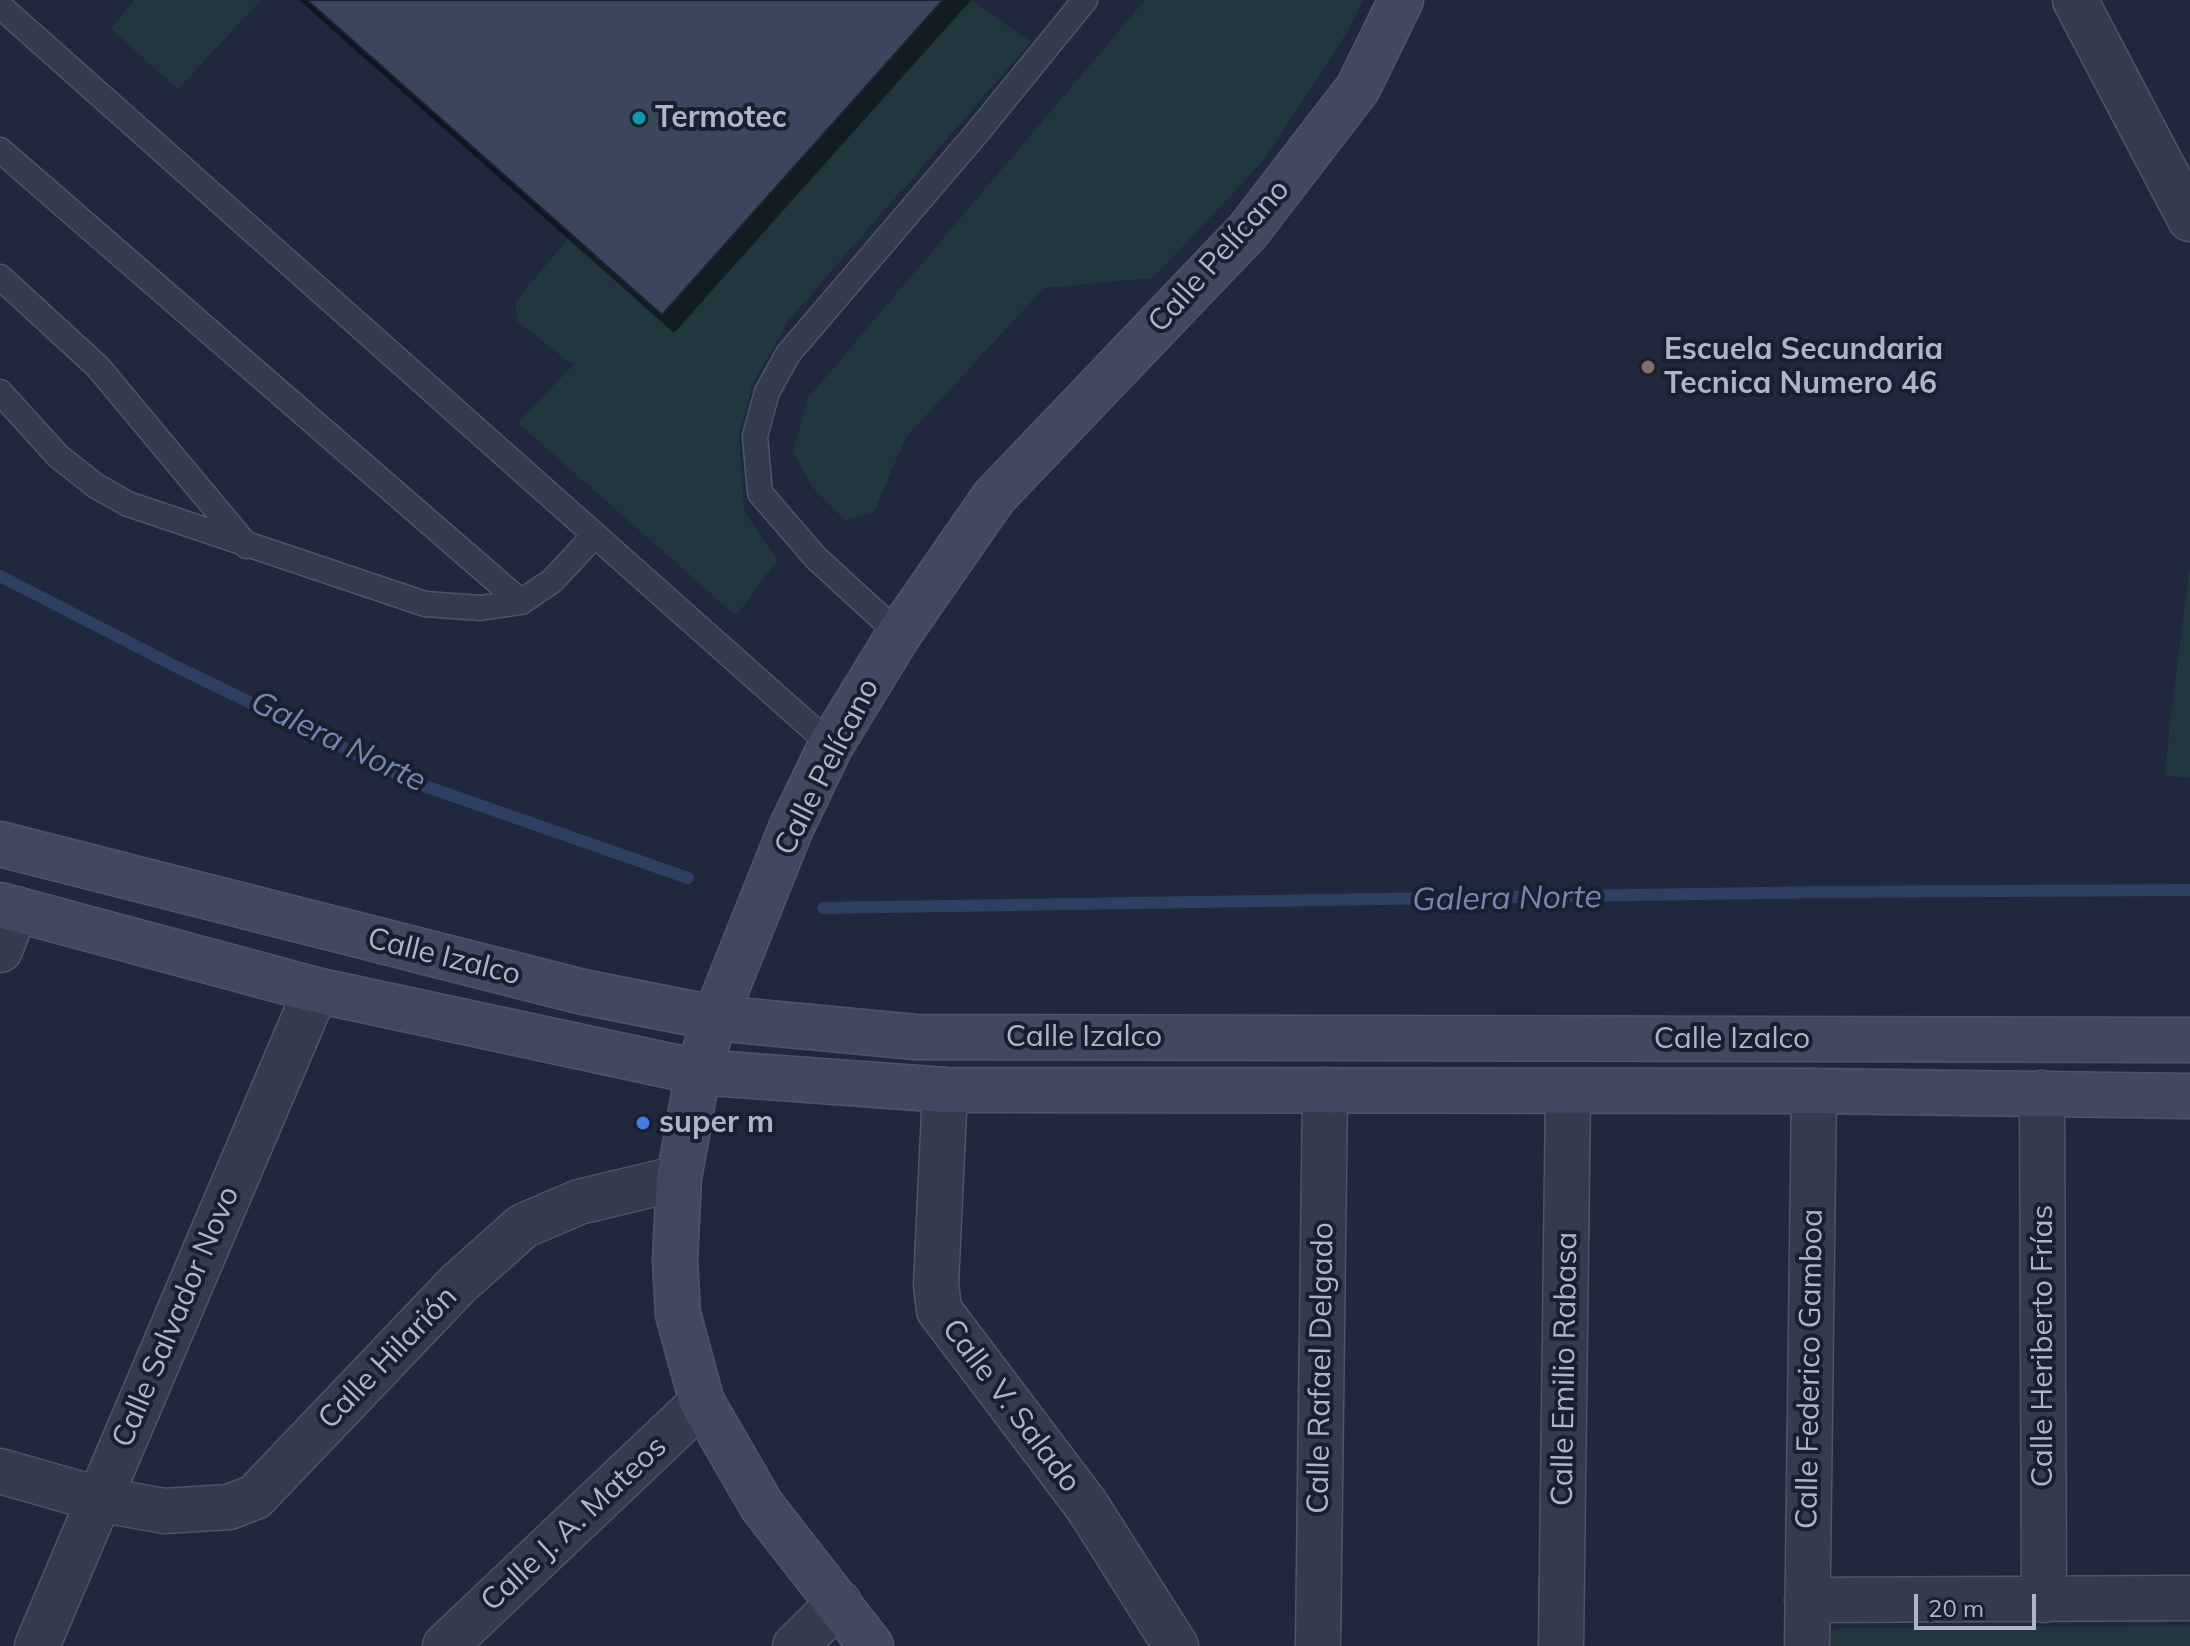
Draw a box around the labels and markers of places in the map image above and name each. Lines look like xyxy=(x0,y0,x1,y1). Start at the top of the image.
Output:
place label: Termotec xyxy=(655,100,787,136)
marker: Termotec xyxy=(630,109,648,127)
place label: Escuela Secundaria Tecnica Numero 46 xyxy=(1664,332,1943,402)
marker: Escuela Secundaria Tecnica Numero 46 xyxy=(1639,358,1657,376)
place label: super m xyxy=(659,1105,774,1141)
marker: super m xyxy=(634,1114,652,1132)

